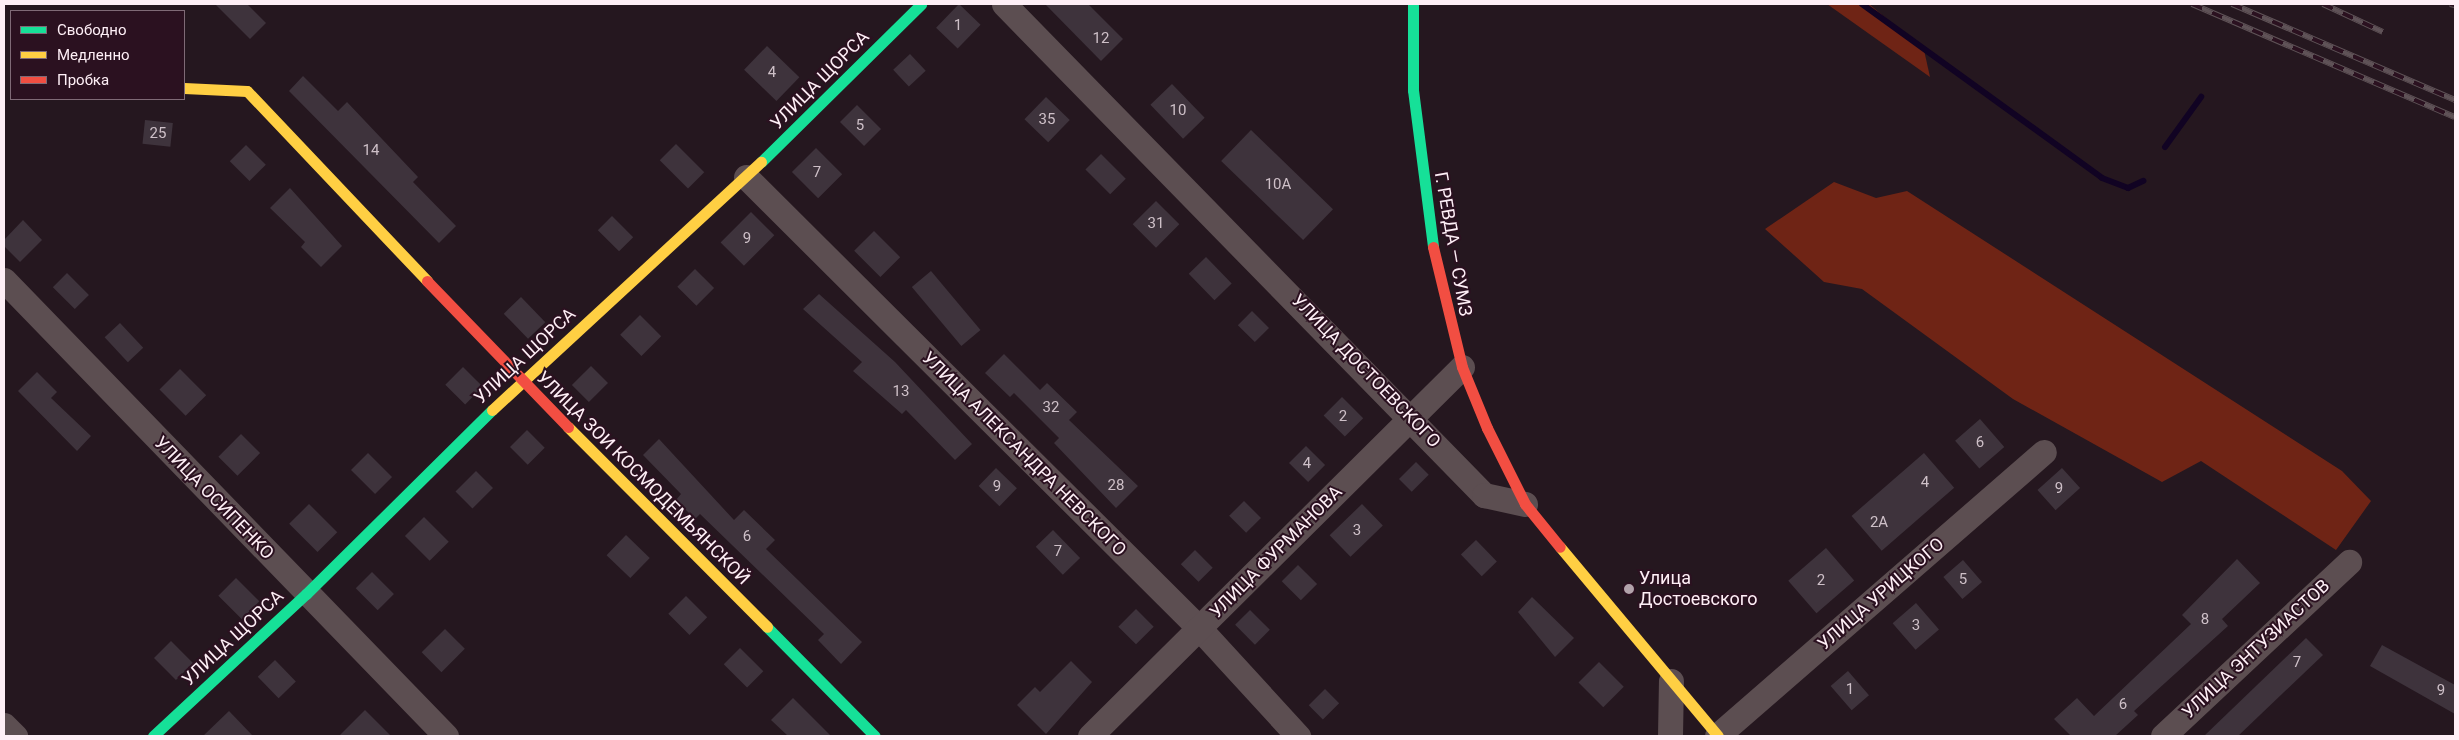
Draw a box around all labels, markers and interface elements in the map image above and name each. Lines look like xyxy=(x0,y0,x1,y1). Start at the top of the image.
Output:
legend xyxy=(10,10,185,100)
house number: 1 xyxy=(954,17,962,35)
text: Свободно xyxy=(57,21,126,39)
street label: УЛИЦА ЩОРСА xyxy=(766,26,874,134)
house number: 12 xyxy=(1093,30,1109,48)
text: Медленно xyxy=(57,46,130,64)
house number: 4 xyxy=(768,64,776,82)
text: Пробка xyxy=(57,71,109,89)
house number: 10 xyxy=(1170,102,1186,120)
house number: 35 xyxy=(1039,111,1055,129)
house number: 5 xyxy=(856,117,864,135)
house number: 25 xyxy=(150,125,166,143)
house number: 14 xyxy=(363,142,379,160)
house number: 7 xyxy=(813,164,821,182)
street label: Г. РЕВДА — СУМЗ xyxy=(1430,170,1476,318)
house number: 10А xyxy=(1265,176,1291,194)
house number: 31 xyxy=(1148,215,1164,233)
house number: 9 xyxy=(743,230,751,248)
street label: УЛИЦА ДОСТОЕВСКОГО xyxy=(1287,290,1445,452)
street label: УЛИЦА ЩОРСА xyxy=(470,304,580,408)
street label: УЛИЦА АЛЕКСАНДРА НЕВСКОГО xyxy=(917,347,1131,561)
street label: УЛИЦА ЗОИ КОСМОДЕМЬЯНСКОЙ xyxy=(532,367,754,589)
house number: 13 xyxy=(893,383,909,401)
house number: 32 xyxy=(1043,399,1059,417)
house number: 2 xyxy=(1339,408,1347,426)
street label: УЛИЦА ОСИПЕНКО xyxy=(150,432,278,564)
house number: 6 xyxy=(1976,434,1984,452)
house number: 4 xyxy=(1303,455,1311,473)
house number: 4 xyxy=(1921,474,1929,492)
house number: 28 xyxy=(1108,477,1124,495)
house number: 9 xyxy=(993,478,1001,496)
house number: 9 xyxy=(2055,480,2063,498)
street label: УЛИЦА ФУРМАНОВА xyxy=(1205,481,1347,623)
house number: 2А xyxy=(1870,514,1888,532)
house number: 3 xyxy=(1353,522,1361,540)
house number: 6 xyxy=(743,528,751,546)
street label: УЛИЦА УРИЦКОГО xyxy=(1813,533,1949,655)
house number: 7 xyxy=(1054,543,1062,561)
place label: Улица Достоевского xyxy=(1639,568,1757,610)
house number: 5 xyxy=(1959,571,1967,589)
house number: 2 xyxy=(1817,572,1825,590)
street label: УЛИЦА ЭНТУЗИАСТОВ xyxy=(2178,575,2334,723)
marker: Улица Достоевского xyxy=(1623,583,1635,595)
street label: УЛИЦА ЩОРСА xyxy=(178,586,288,690)
house number: 8 xyxy=(2201,611,2209,629)
house number: 3 xyxy=(1912,617,1920,635)
house number: 7 xyxy=(2293,654,2301,672)
house number: 1 xyxy=(1846,681,1854,699)
house number: 9 xyxy=(2437,682,2445,700)
house number: 6 xyxy=(2119,696,2127,714)

